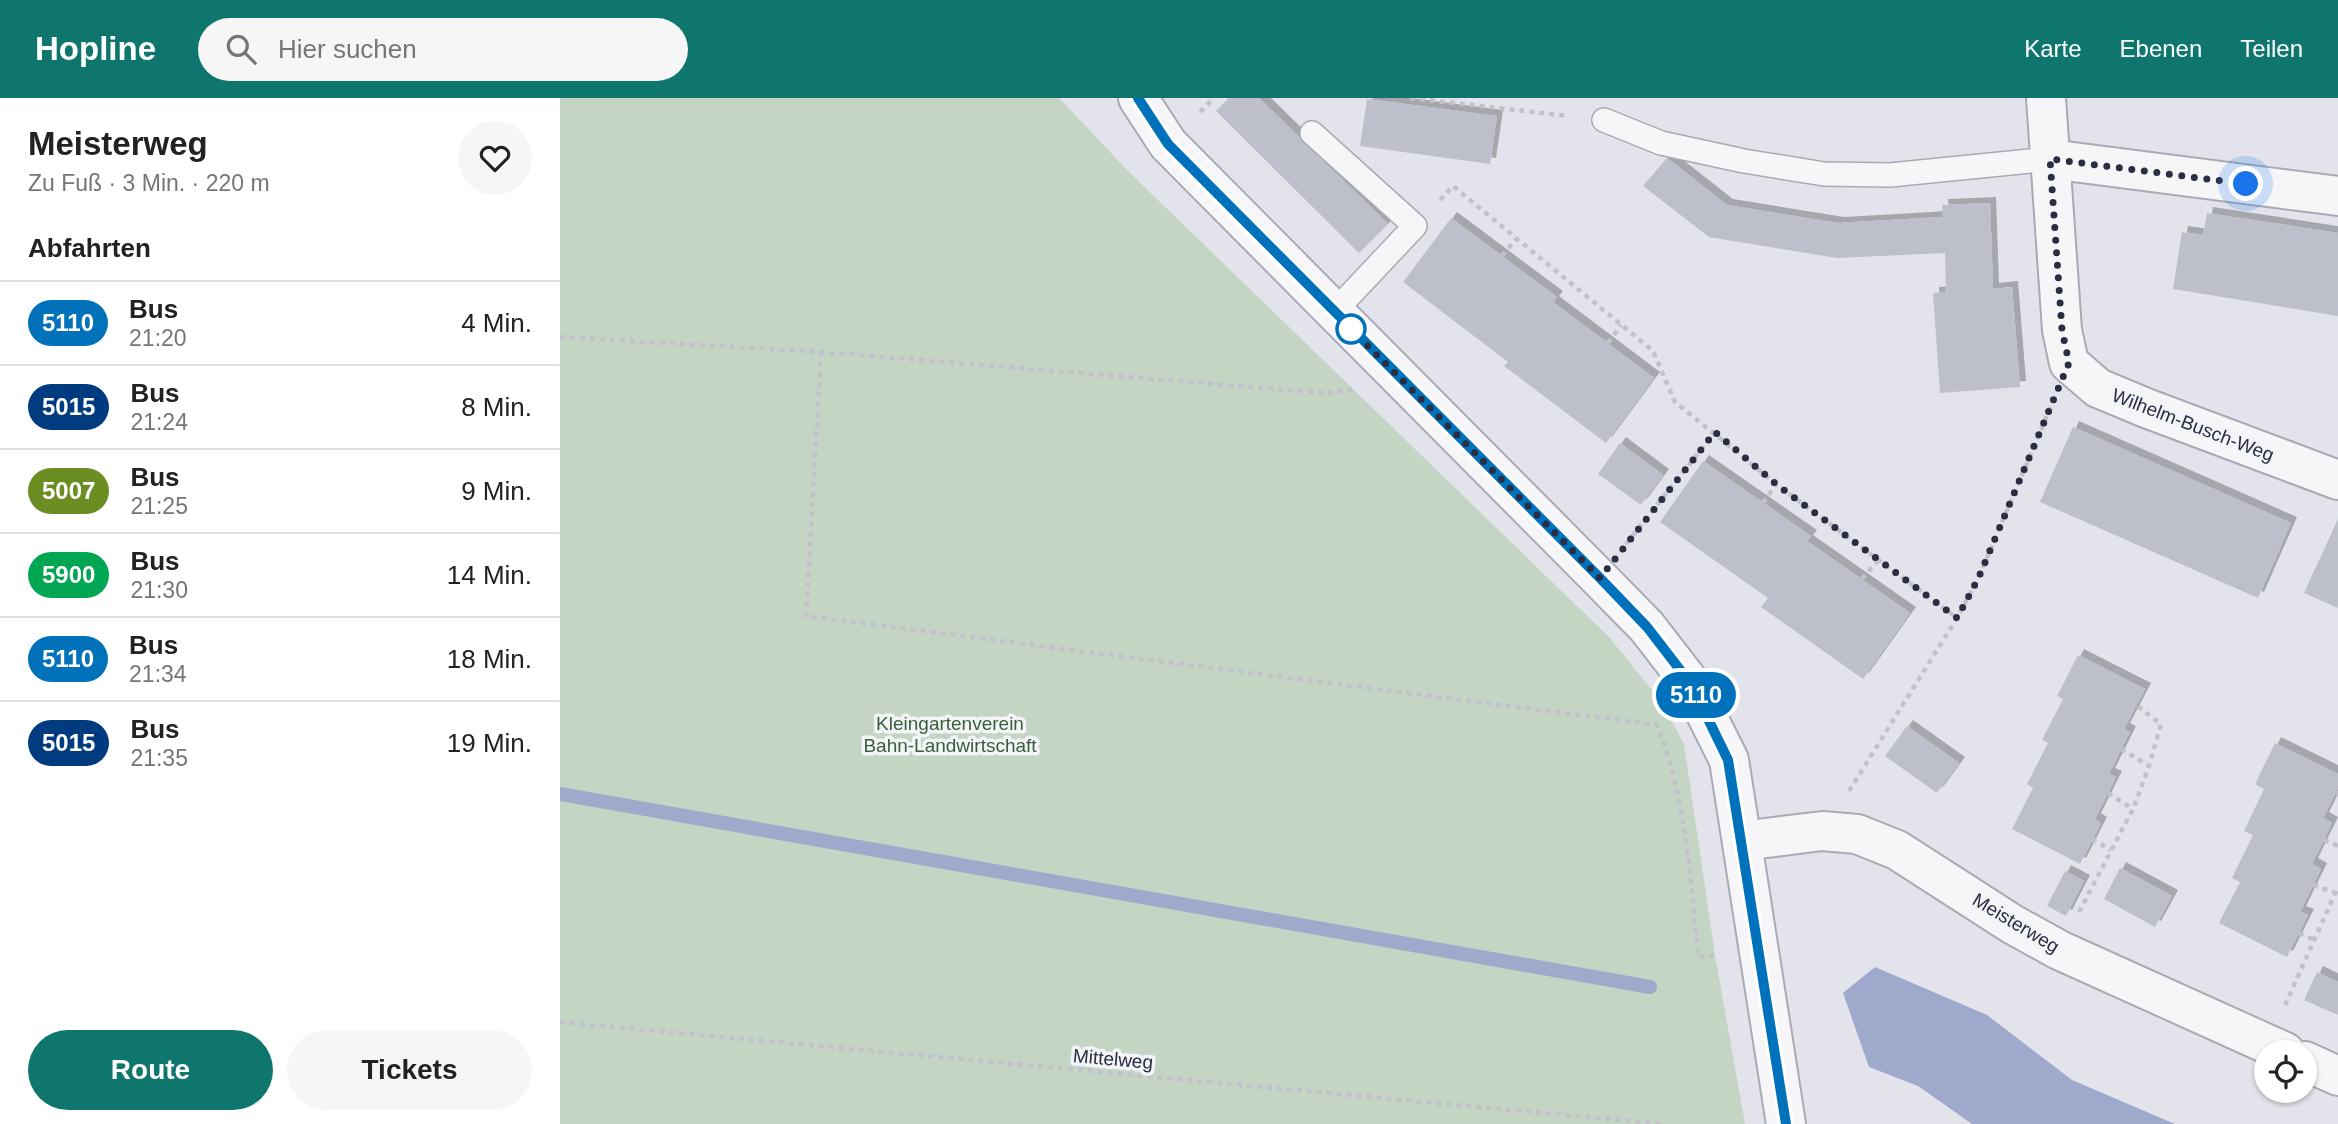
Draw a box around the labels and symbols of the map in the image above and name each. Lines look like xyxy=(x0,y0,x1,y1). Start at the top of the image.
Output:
your location xyxy=(2228,166,2263,201)
unlabelled marker xyxy=(1336,314,1366,344)
street label: Wilhelm-Busch-Weg xyxy=(2109,384,2277,466)
line badge: 5110 xyxy=(1647,672,1745,718)
park label: Kleingartenverein Bahn-Landwirtschaft xyxy=(863,713,1037,756)
street label: Meisterweg xyxy=(1969,889,2063,957)
street label: Mittelweg xyxy=(1072,1045,1154,1073)

